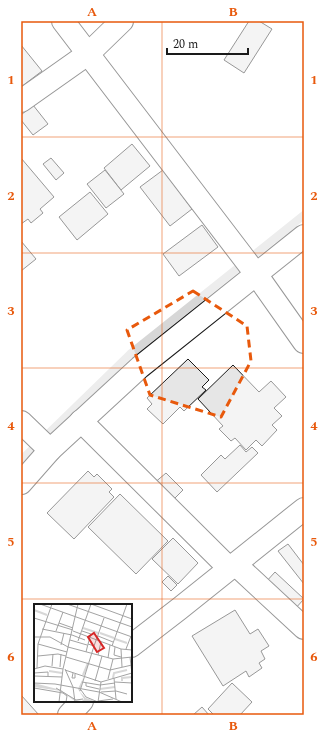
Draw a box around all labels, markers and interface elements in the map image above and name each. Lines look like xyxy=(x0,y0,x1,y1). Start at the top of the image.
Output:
text: A xyxy=(87,2,97,22)
text: B xyxy=(228,2,238,22)
scale bar xyxy=(167,30,248,56)
text: 20 m xyxy=(173,35,198,54)
text: 1 xyxy=(7,70,15,90)
text: 1 xyxy=(310,70,318,90)
text: 2 xyxy=(7,186,15,206)
text: 2 xyxy=(310,186,318,206)
text: 3 xyxy=(7,301,15,321)
text: 3 xyxy=(310,301,318,321)
text: 4 xyxy=(7,416,15,436)
text: 4 xyxy=(310,416,318,436)
text: 5 xyxy=(7,532,15,552)
text: 5 xyxy=(310,532,318,552)
inset map xyxy=(34,604,132,702)
text: 6 xyxy=(7,647,15,667)
text: 6 xyxy=(310,647,318,667)
text: A xyxy=(87,716,97,736)
text: B xyxy=(228,716,238,736)

